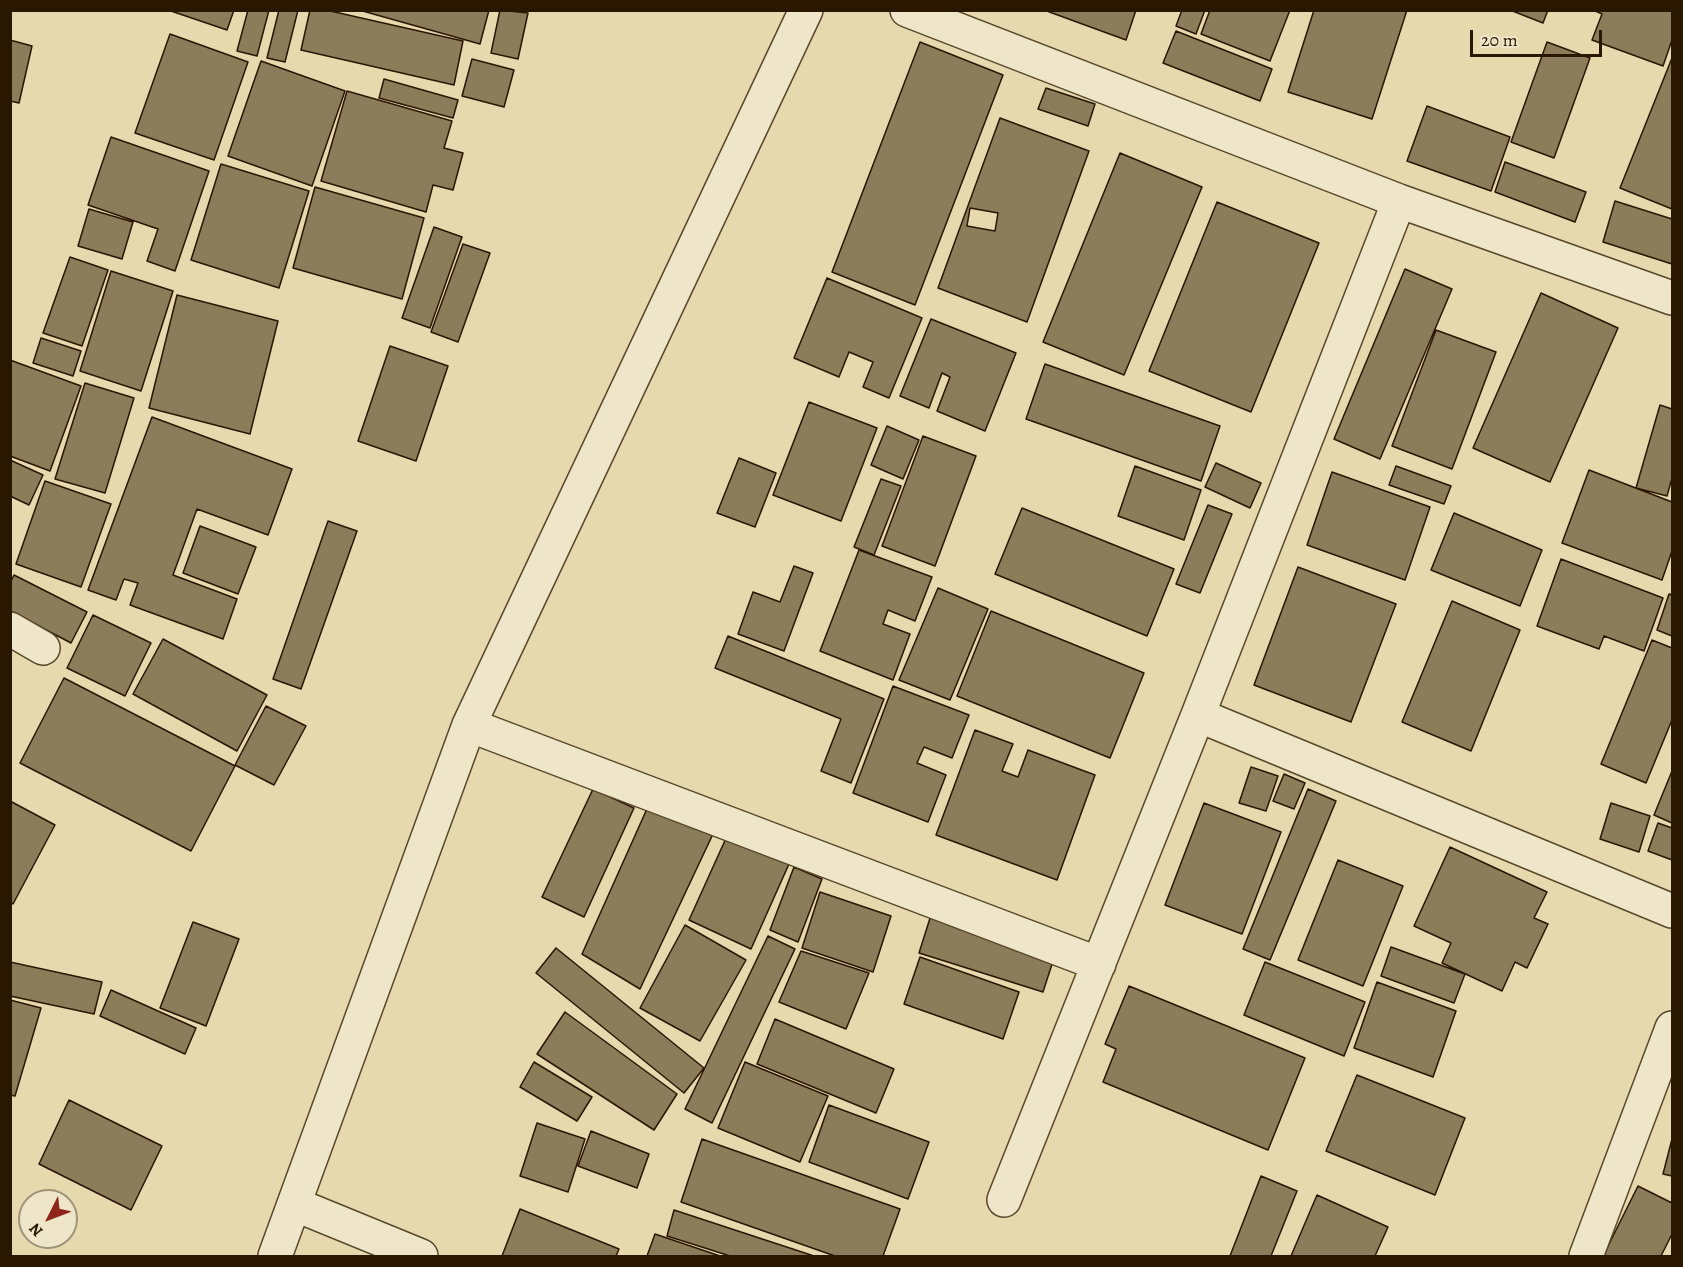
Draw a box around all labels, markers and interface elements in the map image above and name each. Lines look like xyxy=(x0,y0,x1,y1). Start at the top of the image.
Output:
scale bar xyxy=(1473,18,1605,56)
text: 20 m xyxy=(1481,28,1518,52)
north arrow xyxy=(18,1189,78,1249)
text: N xyxy=(24,1218,48,1241)

